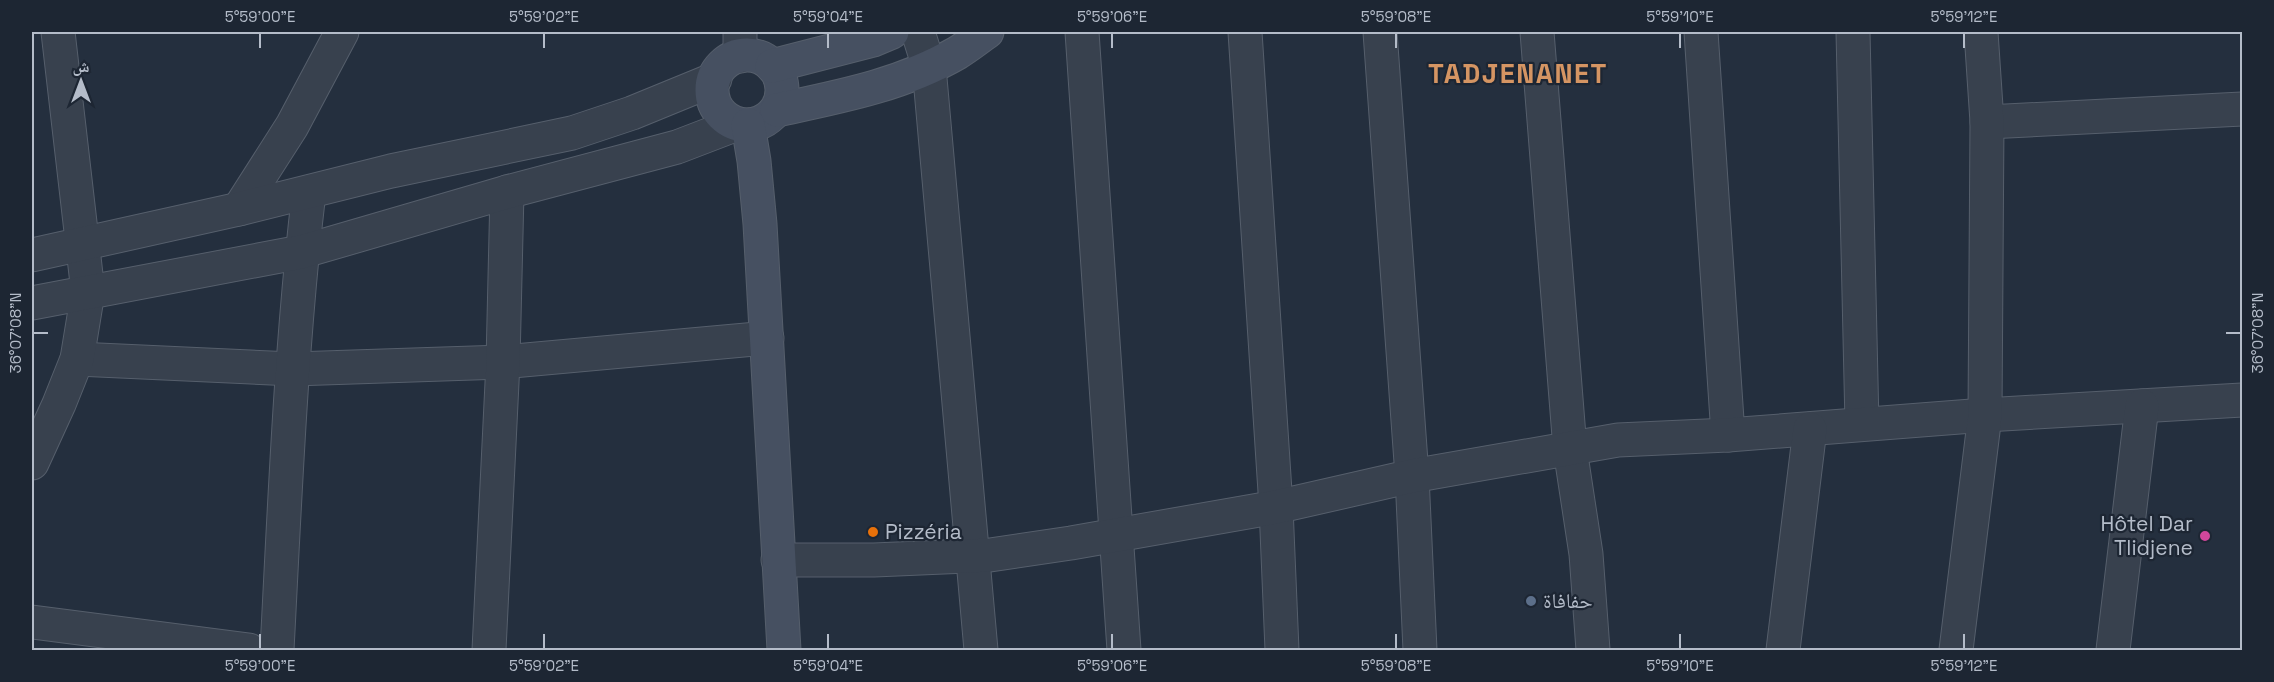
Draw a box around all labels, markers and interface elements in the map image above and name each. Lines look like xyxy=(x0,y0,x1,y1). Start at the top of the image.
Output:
text: 5°59'00"E xyxy=(225,7,295,26)
text: 5°59'02"E xyxy=(509,7,579,26)
text: 5°59'04"E xyxy=(793,7,863,26)
text: 5°59'06"E xyxy=(1077,7,1147,26)
text: 5°59'08"E xyxy=(1361,7,1431,26)
text: 5°59'10"E xyxy=(1646,7,1714,26)
text: 5°59'12"E xyxy=(1931,7,1997,26)
north arrow xyxy=(51,51,111,111)
text: ش xyxy=(73,56,90,77)
district label: TADJENANET xyxy=(1428,56,1608,91)
text: 36°07'08"N xyxy=(6,293,25,373)
text: 36°07'08"N xyxy=(2248,293,2267,373)
place label: Hôtel Dar Tlidjene xyxy=(2100,510,2193,561)
place label: Pizzéria xyxy=(885,518,962,545)
marker: Pizzéria xyxy=(866,525,880,539)
marker: Hôtel Dar Tlidjene xyxy=(2198,529,2212,543)
place label: حفافاة xyxy=(1543,587,1593,614)
marker: حفافاة xyxy=(1524,594,1538,608)
text: 5°59'00"E xyxy=(225,656,295,675)
text: 5°59'02"E xyxy=(509,656,579,675)
text: 5°59'04"E xyxy=(793,656,863,675)
text: 5°59'06"E xyxy=(1077,656,1147,675)
text: 5°59'08"E xyxy=(1361,656,1431,675)
text: 5°59'10"E xyxy=(1646,656,1714,675)
text: 5°59'12"E xyxy=(1931,656,1997,675)

